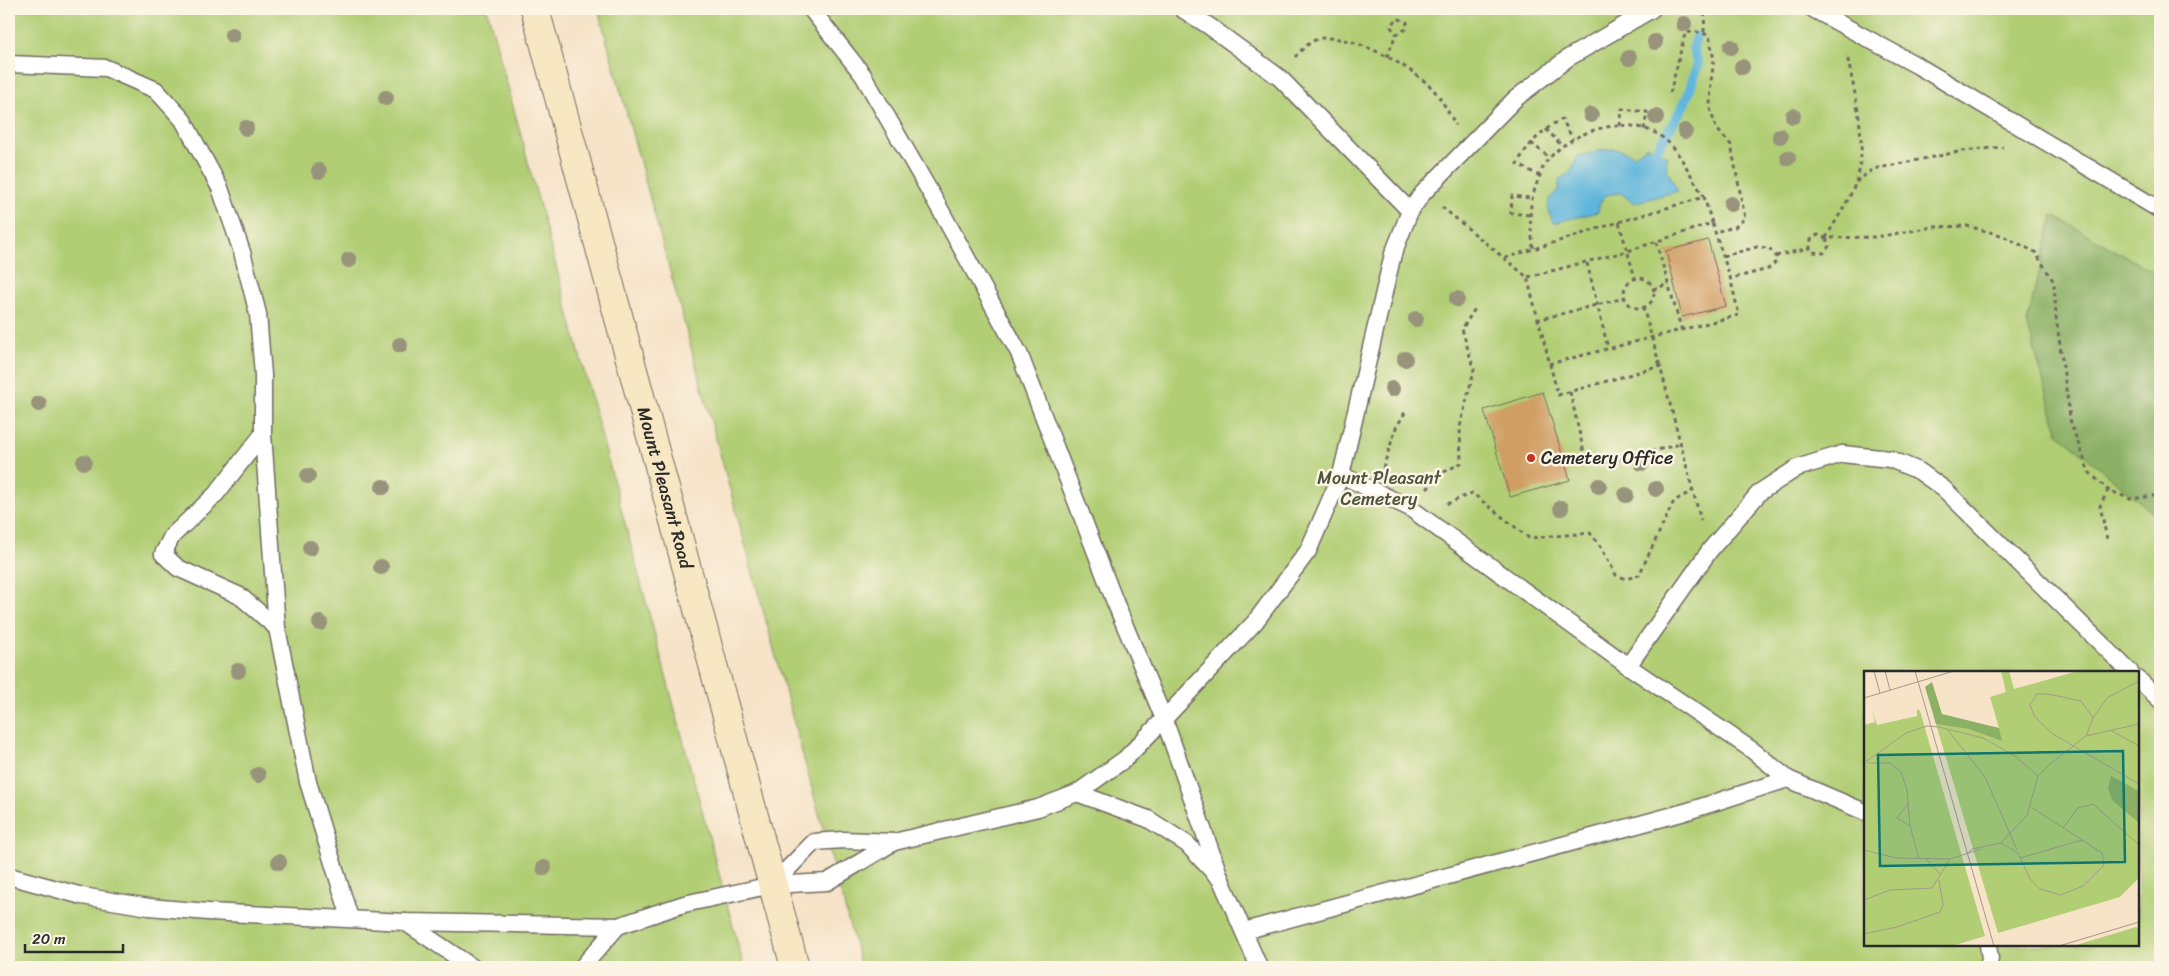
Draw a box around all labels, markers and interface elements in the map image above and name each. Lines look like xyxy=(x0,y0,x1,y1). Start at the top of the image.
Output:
street label: Mount Pleasant Road xyxy=(628,403,703,574)
place label: Cemetery Office xyxy=(1541,442,1673,474)
marker: Cemetery Office xyxy=(1525,452,1537,464)
park label: Mount Pleasant Cemetery xyxy=(1317,462,1441,515)
inset map xyxy=(1864,671,2139,946)
scale bar xyxy=(25,921,122,953)
text: 20 m xyxy=(32,926,66,952)

